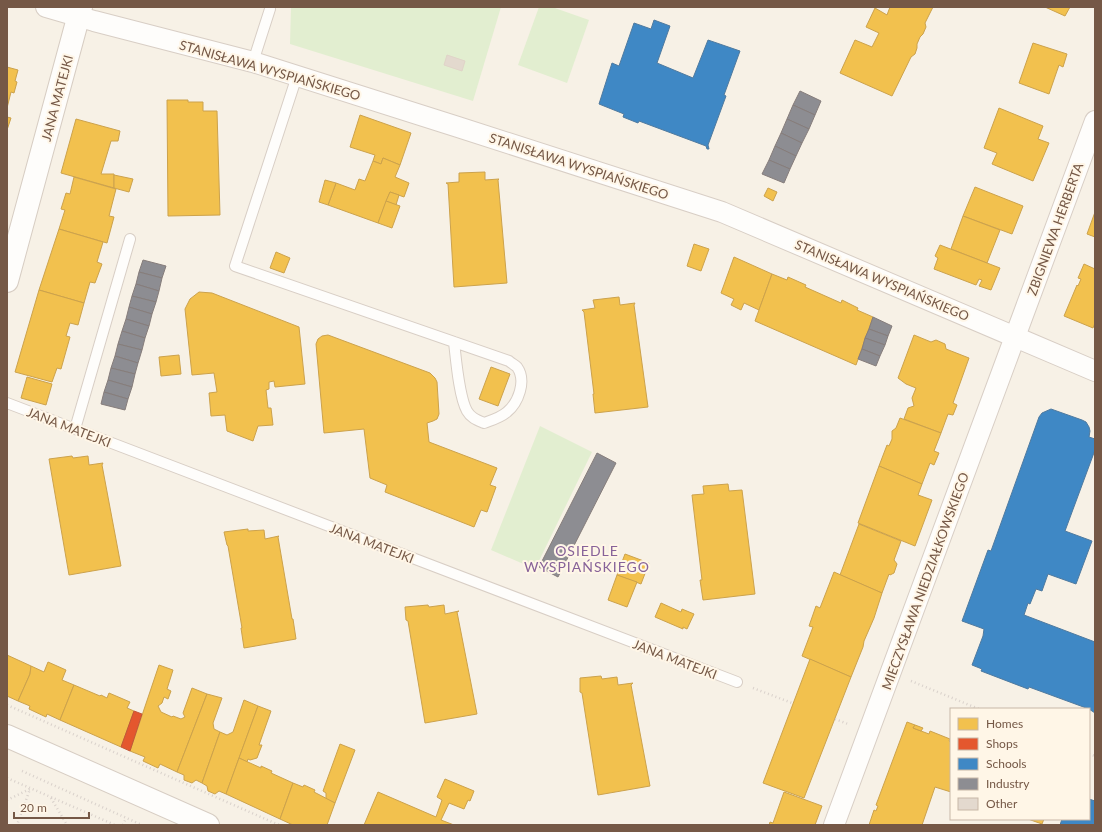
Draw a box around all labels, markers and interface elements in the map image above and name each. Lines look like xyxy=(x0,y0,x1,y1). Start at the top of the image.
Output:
street label: STANISŁAWA WYSPIAŃSKIEGO xyxy=(178,36,362,104)
street label: JANA MATEJKI xyxy=(38,53,76,143)
street label: STANISŁAWA WYSPIAŃSKIEGO xyxy=(487,129,671,203)
street label: ZBIGNIEWA HERBERTA xyxy=(1024,160,1087,297)
street label: STANISŁAWA WYSPIAŃSKIEGO xyxy=(792,236,972,324)
street label: JANA MATEJKI xyxy=(25,404,113,450)
street label: MIECZYSŁAWA NIEDZIAŁKOWSKIEGO xyxy=(878,470,972,692)
street label: JANA MATEJKI xyxy=(328,520,416,566)
district label: OSIEDLE WYSPIAŃSKIEGO xyxy=(524,542,650,575)
street label: JANA MATEJKI xyxy=(631,636,719,682)
legend xyxy=(950,708,1090,820)
text: Homes xyxy=(986,716,1023,731)
text: Shops xyxy=(986,736,1018,751)
text: Schools xyxy=(986,756,1027,771)
text: Industry xyxy=(986,776,1030,791)
scale bar xyxy=(14,794,89,820)
text: Other xyxy=(986,796,1018,811)
text: 20 m xyxy=(20,800,47,815)

